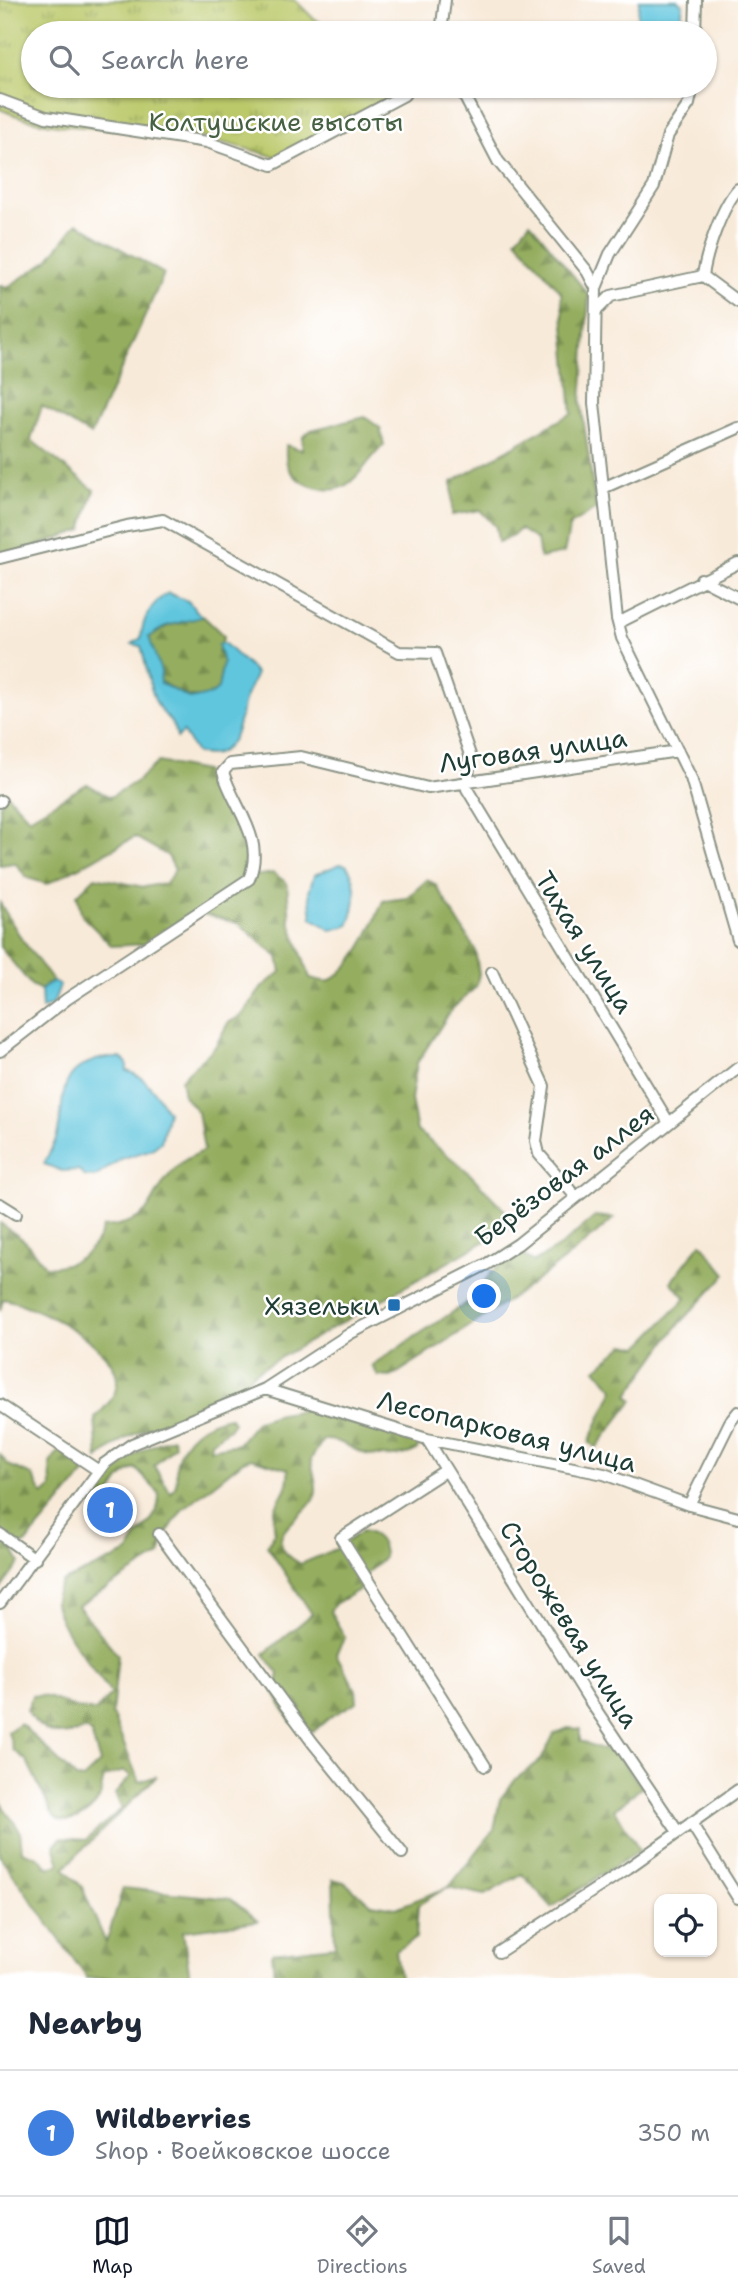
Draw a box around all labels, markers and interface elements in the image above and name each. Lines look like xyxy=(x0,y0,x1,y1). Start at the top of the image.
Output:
search box xyxy=(21,21,717,98)
icon: search xyxy=(45,41,83,79)
text: Search here xyxy=(101,42,250,77)
park label: Колтушские высоты xyxy=(149,104,403,139)
street label: Луговая улица xyxy=(437,719,629,781)
street label: Тихая улица xyxy=(527,864,643,1020)
street label: Берёзовая аллея xyxy=(467,1096,661,1254)
your location xyxy=(467,1279,501,1313)
place label: Хязельки xyxy=(264,1288,380,1323)
marker: Хязельки xyxy=(386,1297,402,1313)
street label: Лесопарковая улица xyxy=(374,1382,640,1480)
pin: 1 xyxy=(87,1484,133,1536)
street label: Сторожевая улица xyxy=(492,1514,648,1734)
map controls xyxy=(654,1894,717,1957)
button: locate xyxy=(654,1894,717,1957)
text: Nearby xyxy=(28,2003,143,2044)
text: Wildberries xyxy=(95,2101,251,2136)
text: 1 xyxy=(46,2118,56,2148)
text: 350 m xyxy=(637,2118,710,2148)
text: Shop · Воейковское шоссе xyxy=(95,2136,391,2166)
tab: Map xyxy=(92,2212,133,2279)
tab: Directions xyxy=(317,2212,408,2279)
tab: Saved xyxy=(592,2212,646,2279)

